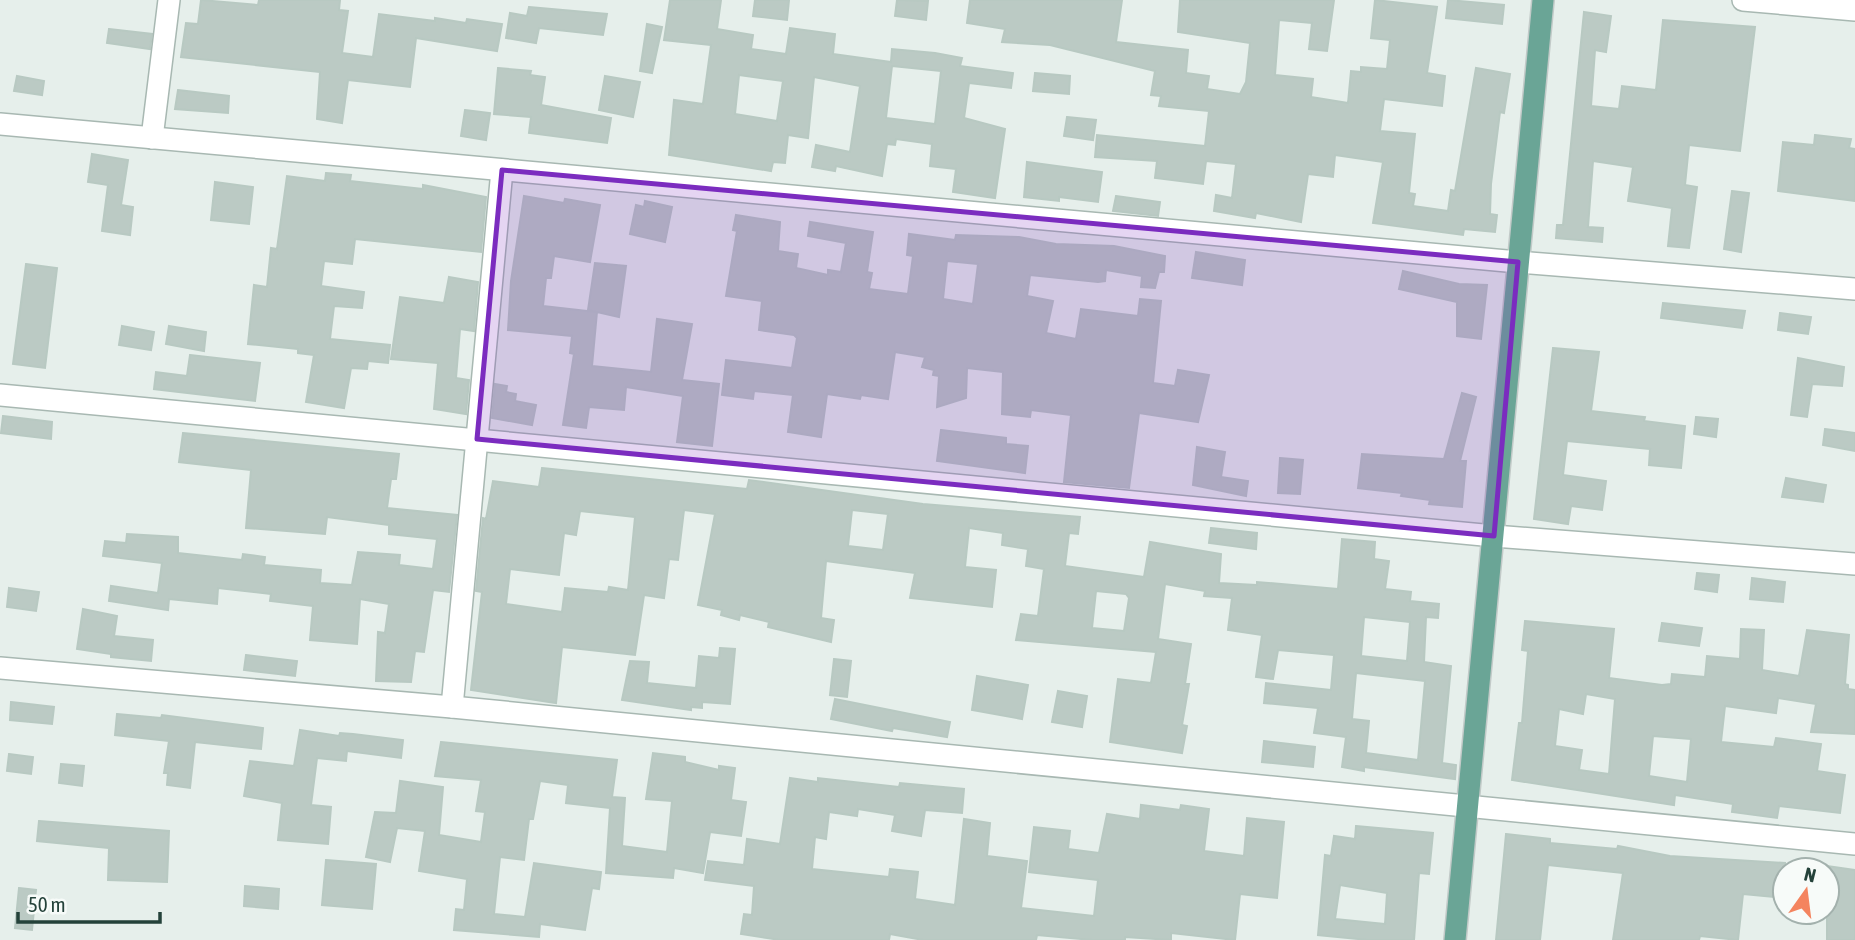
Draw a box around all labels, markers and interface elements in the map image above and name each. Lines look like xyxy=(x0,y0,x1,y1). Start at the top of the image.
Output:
north arrow xyxy=(1771,856,1841,926)
text: N xyxy=(1802,862,1818,887)
scale bar xyxy=(18,880,159,924)
text: 50 m xyxy=(28,892,66,916)

